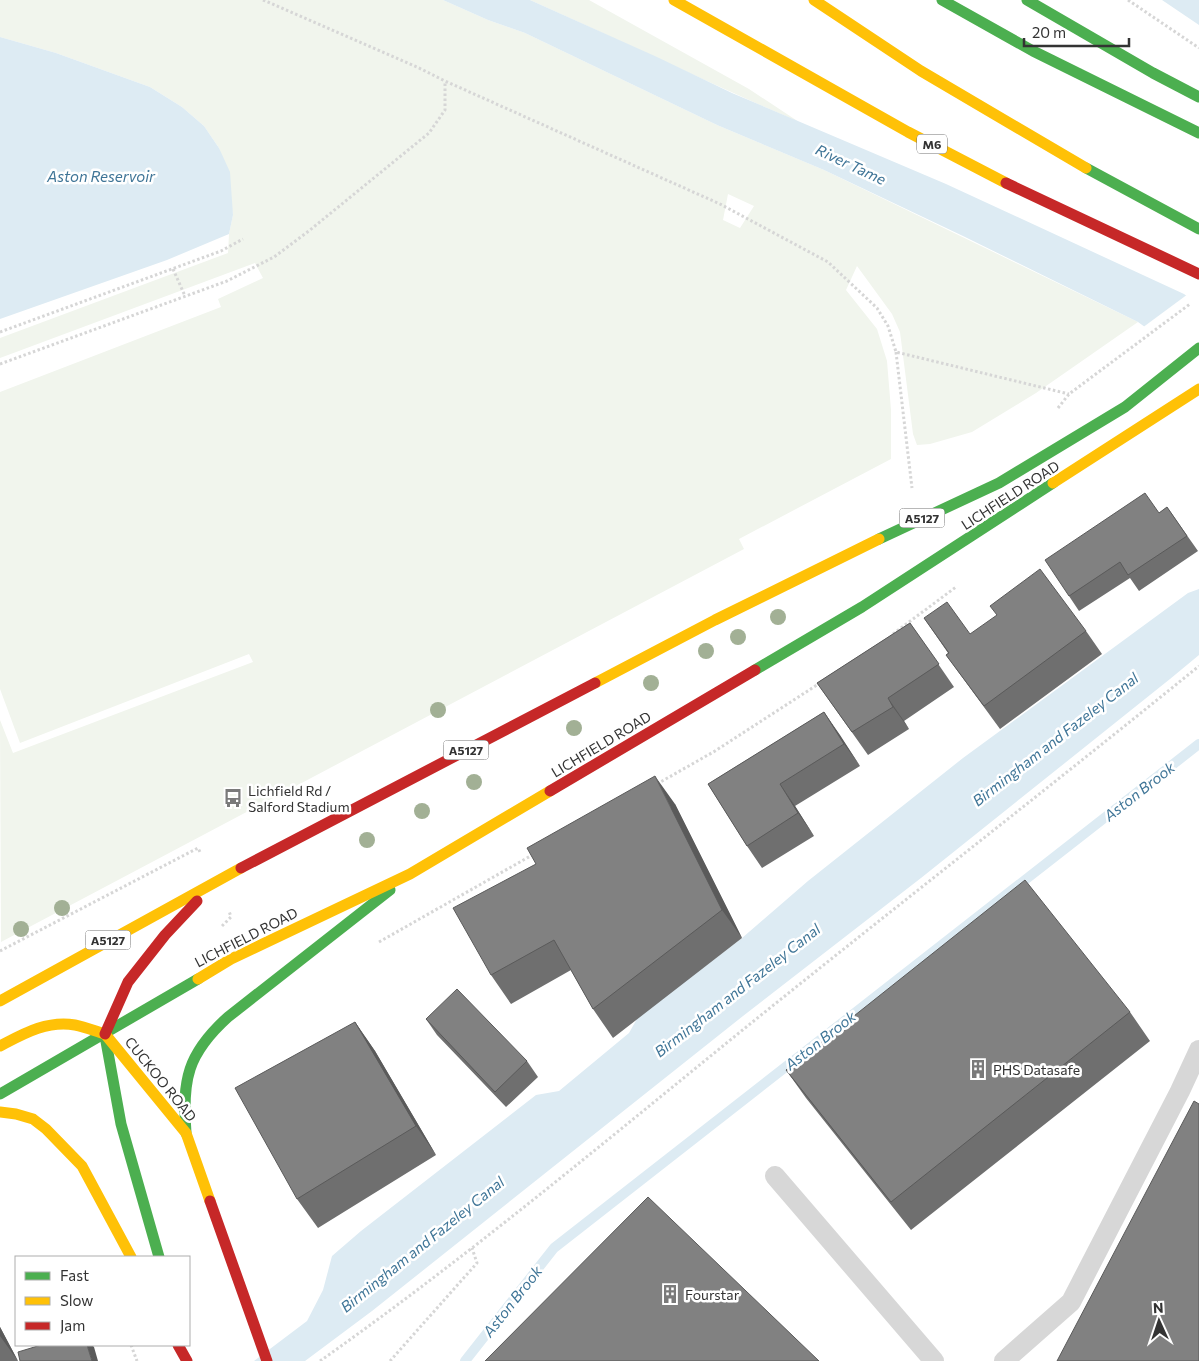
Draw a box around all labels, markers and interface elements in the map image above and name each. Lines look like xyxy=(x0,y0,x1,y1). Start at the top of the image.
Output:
scale bar xyxy=(1024,15,1129,47)
text: 20 m xyxy=(1032,23,1066,41)
road number: M6 xyxy=(917,134,947,154)
water label: River Tame xyxy=(813,140,889,188)
water label: Aston Reservoir xyxy=(46,167,156,185)
street label: LICHFIELD ROAD xyxy=(958,457,1062,533)
road number: A5127 xyxy=(900,508,944,528)
water label: Birmingham and Fazeley Canal xyxy=(968,668,1142,809)
street label: LICHFIELD ROAD xyxy=(548,708,654,780)
road number: A5127 xyxy=(444,740,488,760)
water label: Aston Brook xyxy=(1099,757,1179,825)
place label: Lichfield Rd / Salford Stadium xyxy=(248,782,350,815)
bus stop icon: Lichfield Rd / Salford Stadium xyxy=(222,787,244,809)
street label: LICHFIELD ROAD xyxy=(192,904,300,970)
water label: Birmingham and Fazeley Canal xyxy=(650,919,824,1060)
road number: A5127 xyxy=(86,930,130,950)
water label: Aston Brook xyxy=(780,1006,860,1074)
street label: CUCKOO ROAD xyxy=(122,1033,200,1125)
building icon: PHS Datasafe xyxy=(967,1058,989,1080)
place label: PHS Datasafe xyxy=(993,1061,1080,1078)
water label: Birmingham and Fazeley Canal xyxy=(336,1172,508,1316)
legend xyxy=(15,1256,190,1346)
water label: Aston Brook xyxy=(478,1261,546,1341)
text: Fast xyxy=(60,1266,89,1284)
building icon: Fourstar xyxy=(659,1283,681,1305)
place label: Fourstar xyxy=(685,1286,740,1303)
text: Slow xyxy=(60,1291,93,1309)
north arrow xyxy=(1134,1296,1184,1346)
text: N xyxy=(1153,1299,1164,1316)
text: Jam xyxy=(60,1316,85,1334)

